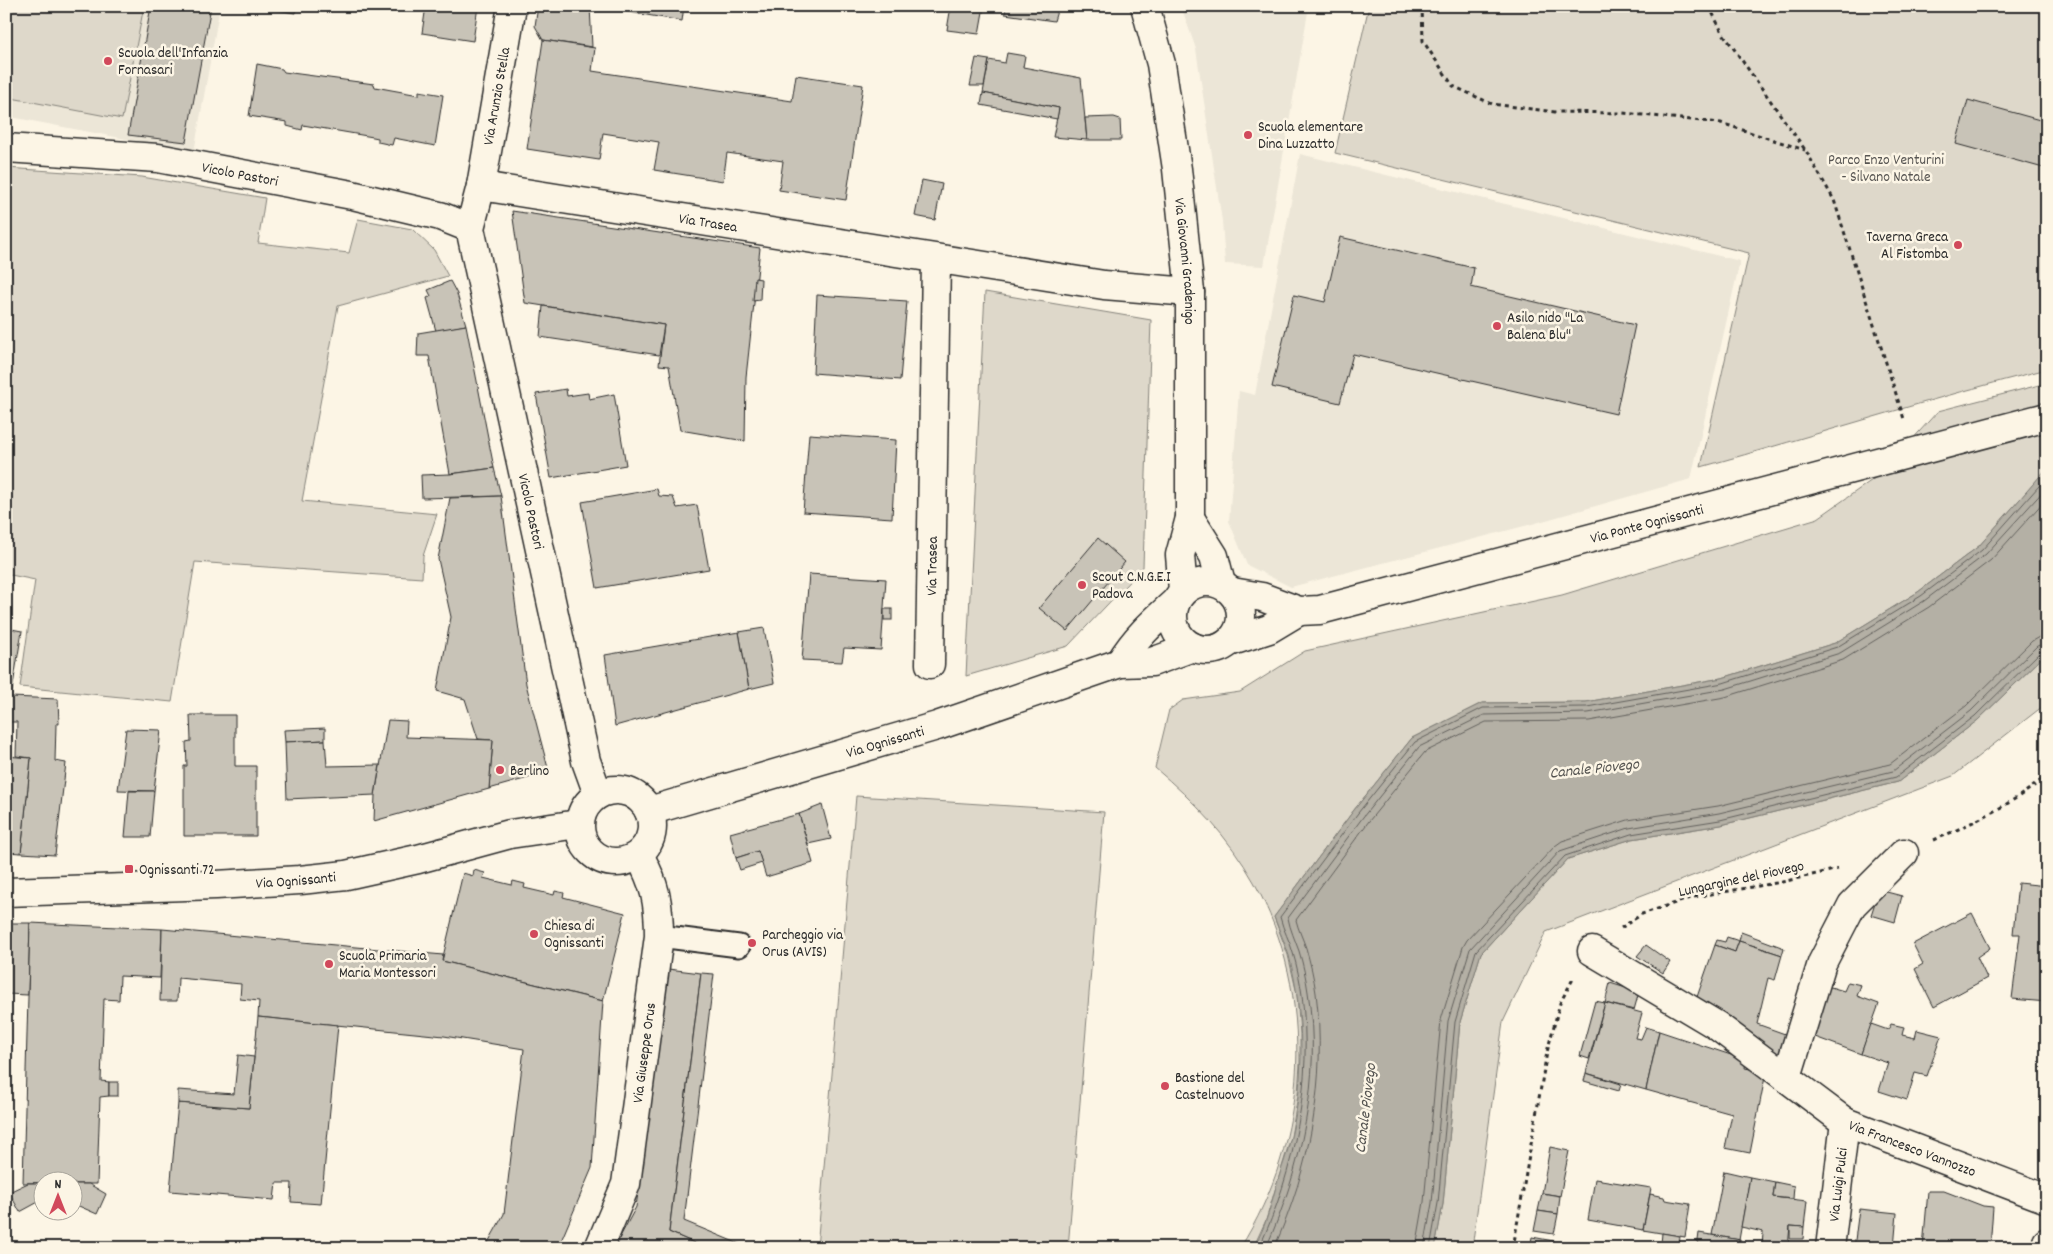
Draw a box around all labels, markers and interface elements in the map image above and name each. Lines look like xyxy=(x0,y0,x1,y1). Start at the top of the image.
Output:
place label: Scuola dell'Infanzia Fornasari xyxy=(118,43,229,82)
street label: Via Arunzio Stella xyxy=(479,45,518,147)
marker: Scuola dell'Infanzia Fornasari xyxy=(102,55,114,67)
place label: Scuola elementare Dina Luzzatto xyxy=(1258,117,1364,156)
marker: Scuola elementare Dina Luzzatto xyxy=(1242,129,1254,141)
park label: Parco Enzo Venturini - Silvano Natale xyxy=(1828,150,1944,189)
street label: Vicolo Pastori xyxy=(200,158,280,194)
street label: Via Giovanni Gradenigo xyxy=(1167,197,1199,325)
street label: Via Trasea xyxy=(677,209,740,240)
place label: Taverna Greca Al Fistomba xyxy=(1866,227,1949,266)
marker: Taverna Greca Al Fistomba xyxy=(1952,239,1964,251)
place label: Asilo nido "La Balena Blu" xyxy=(1507,308,1584,347)
marker: Asilo nido "La Balena Blu" xyxy=(1491,320,1503,332)
street label: Vicolo Pastori xyxy=(511,472,549,552)
street label: Via Ponte Ognissanti xyxy=(1588,500,1706,551)
street label: Via Trasea xyxy=(922,535,945,596)
place label: Scout C.N.G.E.I Padova xyxy=(1092,567,1171,606)
marker: Scout C.N.G.E.I Padova xyxy=(1076,579,1088,591)
street label: Via Ognissanti xyxy=(844,721,927,765)
water label: Canale Piovego xyxy=(1548,753,1641,786)
place label: Berlino xyxy=(510,761,550,783)
marker: Berlino xyxy=(494,764,506,776)
street label: Lungargine del Piovego xyxy=(1677,856,1807,904)
place label: Ognissanti 72 xyxy=(139,860,214,882)
marker: Ognissanti 72 xyxy=(123,863,135,875)
street label: Via Ognissanti xyxy=(255,867,337,896)
place label: Chiesa di Ognissanti xyxy=(544,916,604,955)
place label: Parcheggio via Orus (AVIS) xyxy=(762,925,844,964)
marker: Chiesa di Ognissanti xyxy=(528,928,540,940)
marker: Parcheggio via Orus (AVIS) xyxy=(746,937,758,949)
place label: Scuola Primaria Maria Montessori xyxy=(339,946,436,985)
marker: Scuola Primaria Maria Montessori xyxy=(323,958,335,970)
street label: Via Giuseppe Orus xyxy=(628,1001,663,1104)
water label: Canale Piovego xyxy=(1350,1061,1383,1154)
place label: Bastione del Castelnuovo xyxy=(1175,1068,1245,1107)
marker: Bastione del Castelnuovo xyxy=(1159,1080,1171,1092)
street label: Via Francesco Vannozzo xyxy=(1845,1115,1979,1184)
street label: Via Luigi Pulci xyxy=(1824,1146,1855,1223)
north arrow xyxy=(32,1172,82,1222)
text: N xyxy=(55,1175,62,1195)

